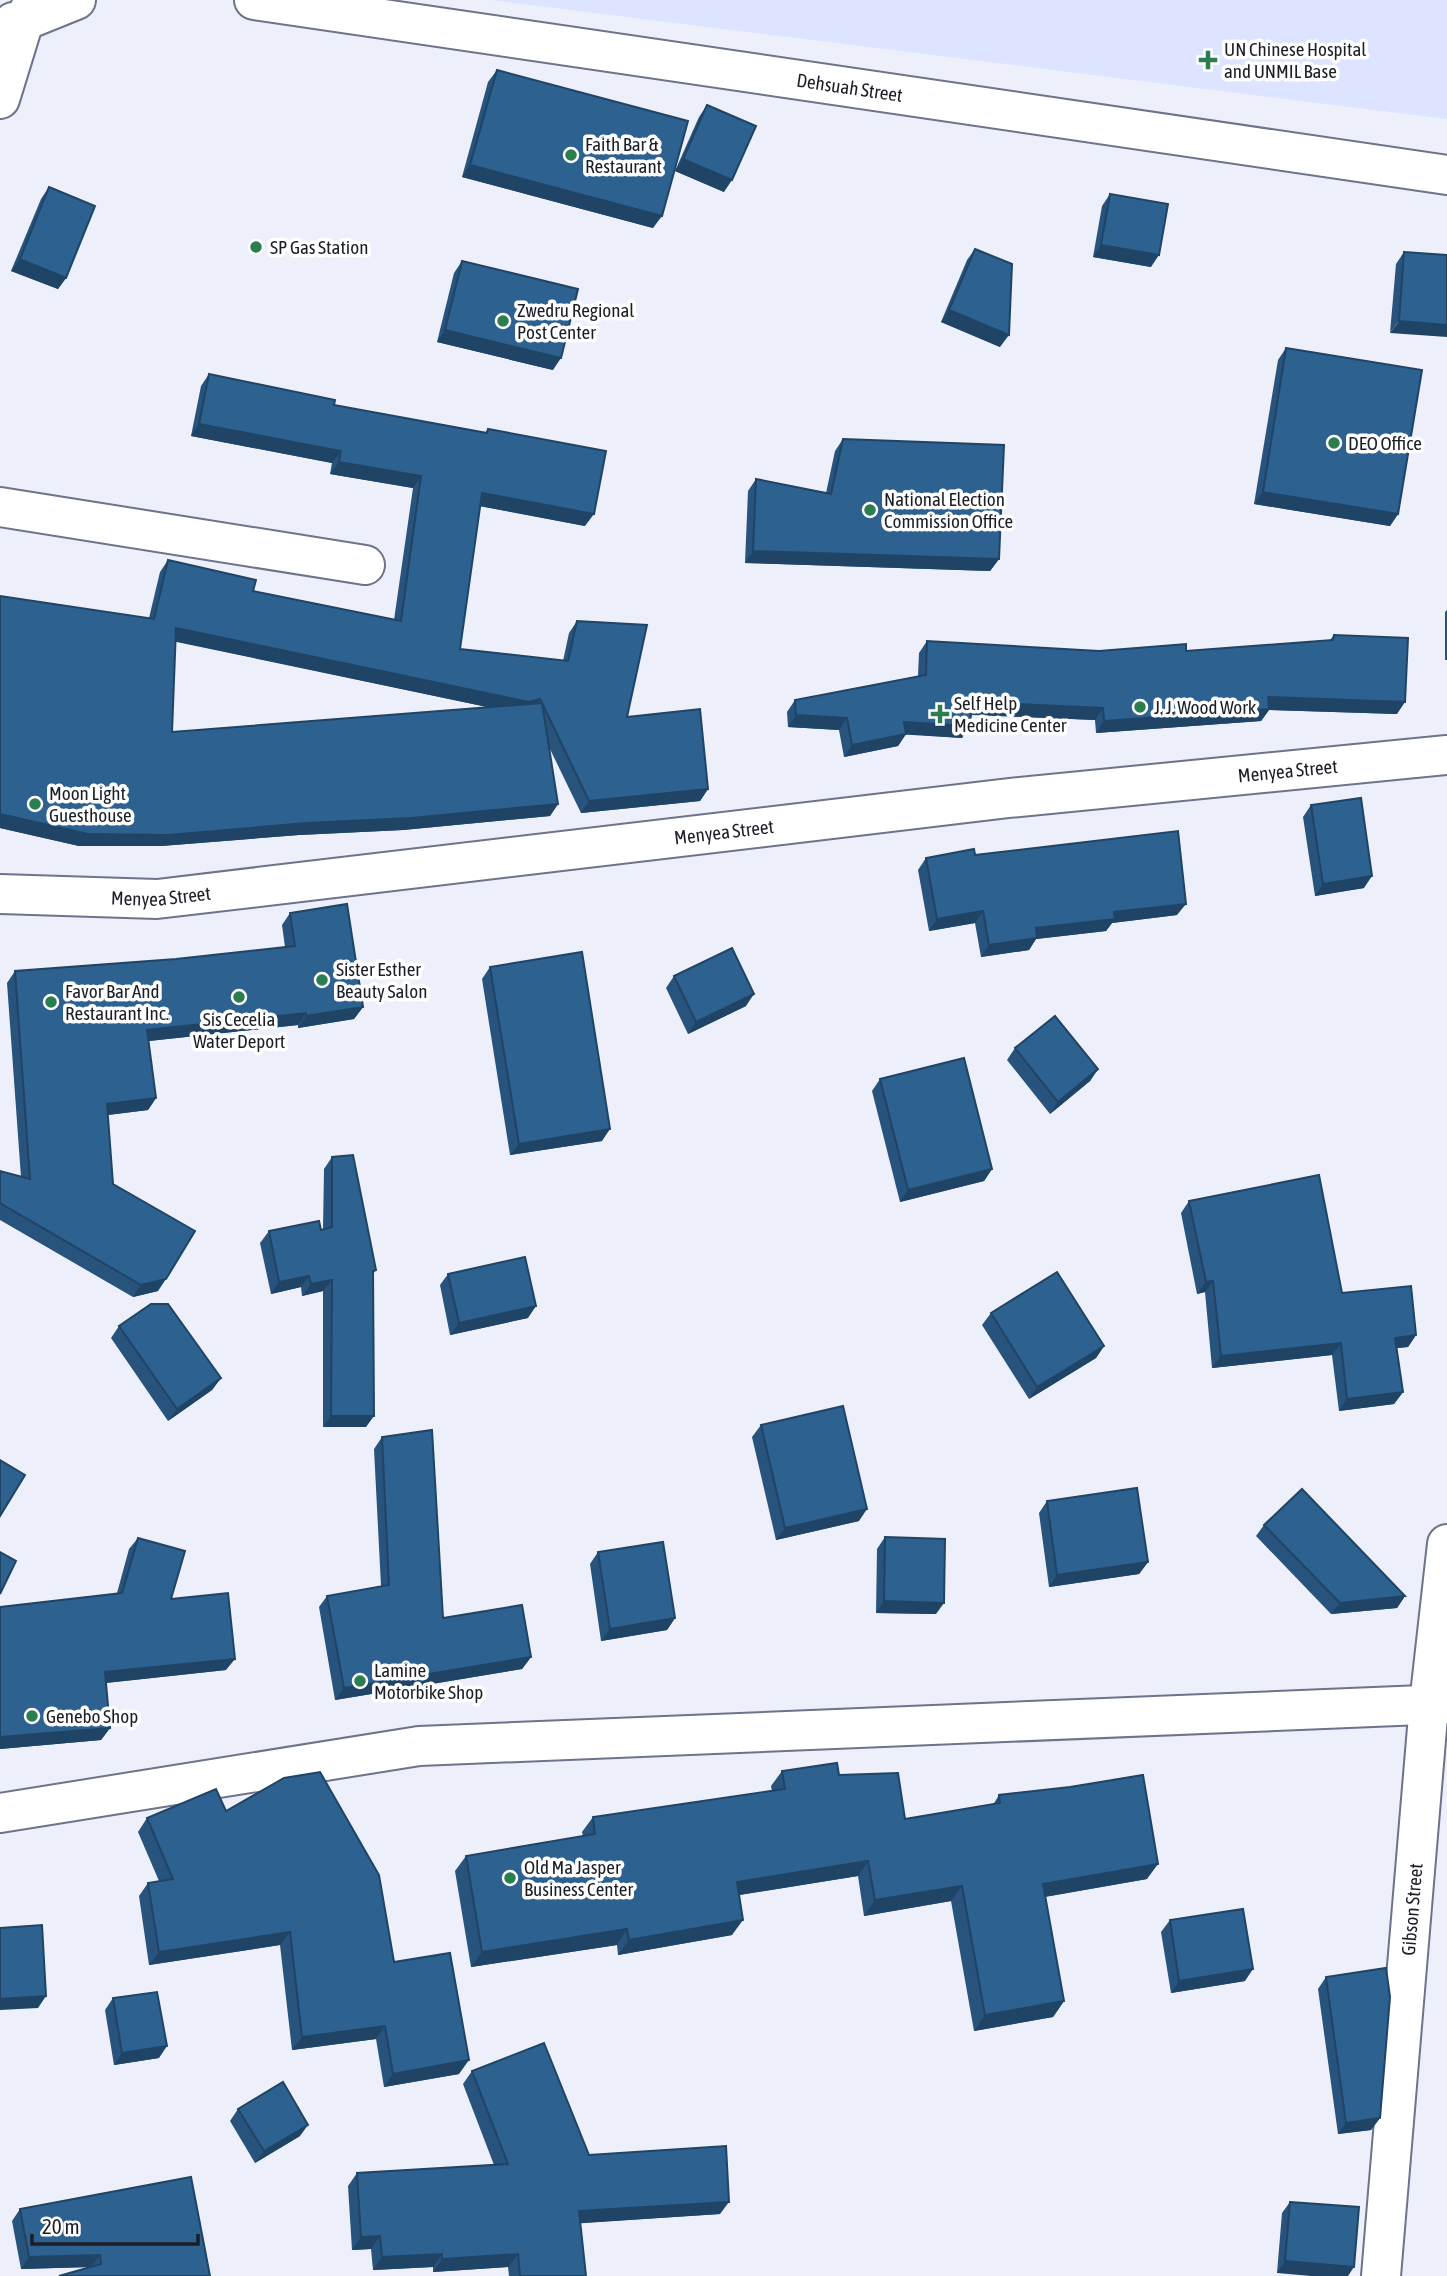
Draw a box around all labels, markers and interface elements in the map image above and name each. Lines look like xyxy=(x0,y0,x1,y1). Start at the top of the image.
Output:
place label: UN Chinese Hospital and UNMIL Base xyxy=(1224,38,1366,82)
marker: UN Chinese Hospital and UNMIL Base xyxy=(1198,50,1218,70)
street label: Dehsuah Street xyxy=(795,69,904,106)
place label: Faith Bar & Restaurant xyxy=(585,133,662,177)
marker: Faith Bar & Restaurant xyxy=(563,147,579,163)
place label: SP Gas Station xyxy=(270,236,368,258)
marker: SP Gas Station xyxy=(248,239,264,255)
place label: Zwedru Regional Post Center xyxy=(517,299,634,343)
marker: Zwedru Regional Post Center xyxy=(495,313,511,329)
place label: DEO Office xyxy=(1348,432,1422,454)
marker: DEO Office xyxy=(1326,435,1342,451)
place label: National Election Commission Office xyxy=(884,488,1013,532)
marker: National Election Commission Office xyxy=(862,502,878,518)
place label: Self Help Medicine Center xyxy=(954,692,1067,736)
place label: J. J. Wood Work xyxy=(1154,696,1257,718)
marker: J. J. Wood Work xyxy=(1132,699,1148,715)
marker: Self Help Medicine Center xyxy=(932,706,948,722)
street label: Menyea Street xyxy=(1237,755,1338,786)
place label: Moon Light Guesthouse xyxy=(49,782,132,826)
marker: Moon Light Guesthouse xyxy=(27,796,43,812)
street label: Menyea Street xyxy=(673,815,775,849)
street label: Menyea Street xyxy=(111,882,212,910)
place label: Sister Esther Beauty Salon xyxy=(336,958,427,1002)
marker: Sister Esther Beauty Salon xyxy=(314,972,330,988)
place label: Favor Bar And Restaurant Inc. xyxy=(65,980,169,1024)
marker: Sis Cecelia Water Deport xyxy=(231,989,247,1005)
marker: Favor Bar And Restaurant Inc. xyxy=(43,994,59,1010)
place label: Sis Cecelia Water Deport xyxy=(193,1008,285,1052)
place label: Lamine Motorbike Shop xyxy=(374,1659,483,1703)
marker: Lamine Motorbike Shop xyxy=(352,1673,368,1689)
place label: Genebo Shop xyxy=(46,1705,138,1727)
marker: Genebo Shop xyxy=(24,1708,40,1724)
place label: Old Ma Jasper Business Center xyxy=(524,1856,633,1900)
street label: Gibson Street xyxy=(1397,1862,1427,1956)
marker: Old Ma Jasper Business Center xyxy=(502,1870,518,1886)
scale bar xyxy=(32,2202,198,2246)
text: 20 m xyxy=(42,2214,80,2238)

